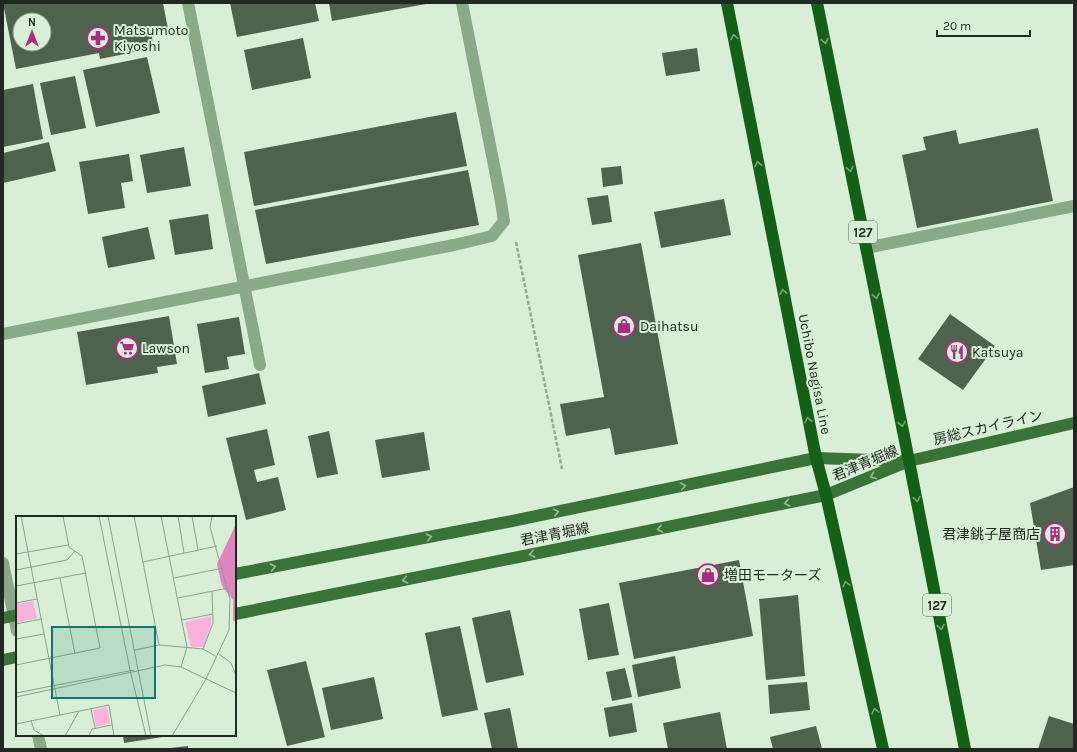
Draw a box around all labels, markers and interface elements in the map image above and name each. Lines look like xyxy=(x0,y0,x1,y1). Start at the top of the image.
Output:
north arrow xyxy=(12,12,52,52)
scale bar xyxy=(937,12,1030,38)
text: N xyxy=(28,16,36,29)
text: 20 m xyxy=(943,19,971,33)
place label: Matsumoto Kiyoshi xyxy=(114,22,188,55)
pharmacy icon: Matsumoto Kiyoshi xyxy=(85,25,111,51)
one-way arrow xyxy=(730,34,738,40)
one-way arrow xyxy=(820,38,828,44)
one-way arrow xyxy=(755,161,763,168)
one-way arrow xyxy=(846,166,854,172)
road number: 127 xyxy=(849,221,877,243)
one-way arrow xyxy=(780,289,788,295)
one-way arrow xyxy=(871,293,880,299)
street label: Uchibo Nagisa Line xyxy=(794,312,835,436)
shop icon: Daihatsu xyxy=(611,313,637,339)
place label: Daihatsu xyxy=(640,318,698,335)
supermarket icon: Lawson xyxy=(114,335,140,361)
restaurant icon: Katsuya xyxy=(944,339,970,365)
place label: Lawson xyxy=(142,340,190,357)
place label: Katsuya xyxy=(972,344,1024,361)
street label: 房総スカイライン xyxy=(932,407,1045,448)
one-way arrow xyxy=(805,416,813,423)
one-way arrow xyxy=(897,420,905,427)
street label: 君津青堀線 xyxy=(830,442,901,485)
one-way arrow xyxy=(870,471,877,479)
one-way arrow xyxy=(680,482,687,490)
one-way arrow xyxy=(912,496,920,502)
one-way arrow xyxy=(784,498,790,507)
one-way arrow xyxy=(553,508,559,517)
inset map xyxy=(16,516,236,736)
street label: 君津青堀線 xyxy=(519,519,591,550)
building icon: 君津銚子屋商店 xyxy=(1042,521,1068,547)
one-way arrow xyxy=(657,524,663,532)
place label: 君津銚子屋商店 xyxy=(942,526,1040,543)
one-way arrow xyxy=(425,533,432,542)
one-way arrow xyxy=(529,549,536,558)
shop icon: 増田モーターズ xyxy=(695,562,721,588)
one-way arrow xyxy=(270,563,276,571)
place label: 増田モーターズ xyxy=(724,567,821,584)
one-way arrow xyxy=(402,575,408,583)
one-way arrow xyxy=(842,581,850,587)
road number: 127 xyxy=(923,594,951,616)
one-way arrow xyxy=(937,624,945,630)
one-way arrow xyxy=(871,708,879,714)

